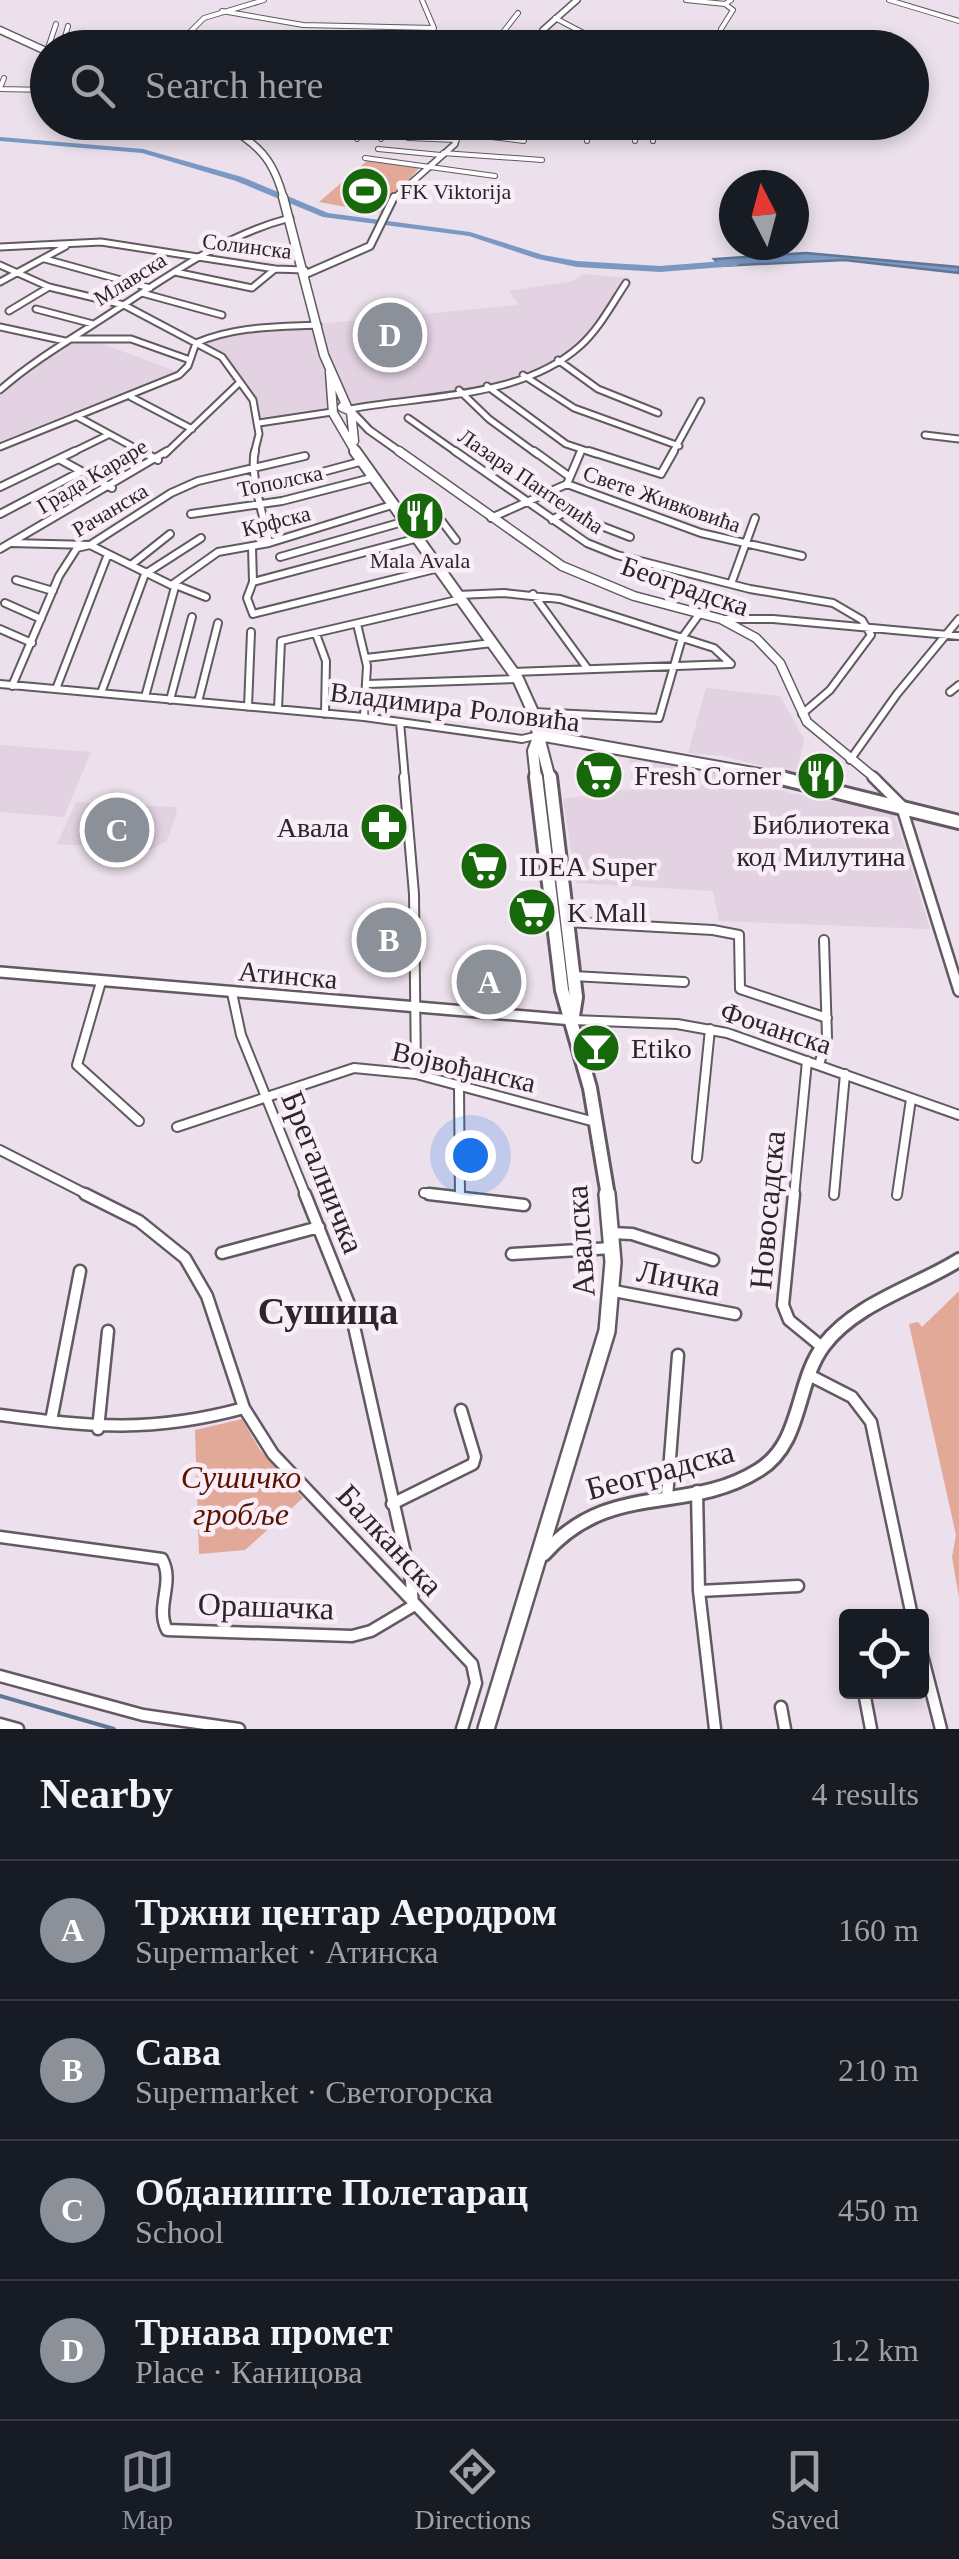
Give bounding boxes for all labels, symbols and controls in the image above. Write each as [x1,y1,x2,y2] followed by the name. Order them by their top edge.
[30,30,929,140] search box
[65,58,120,113] icon: search
[145,64,323,106] text: Search here
[339,165,391,217] sports icon: FK Viktorija
[719,170,809,260] north arrow
[400,179,512,204] place label: FK Viktorija
[201,228,293,264] street label: Солинска
[89,247,171,311] street label: Млавска
[358,298,422,372] pin: D
[454,423,609,539] street label: Лазара Пантелића
[32,433,152,519] street label: Града Караре
[235,460,325,502] street label: Тополска
[580,460,744,538] street label: Свете Живковића
[68,478,152,542] street label: Рачанска
[394,490,446,542] restaurant icon: Mala Avala
[239,500,313,542] street label: Крфска
[370,548,470,573] place label: Mala Avala
[617,550,753,622] street label: Београдска
[328,676,582,738] street label: Владимира Роловића
[573,749,625,801] supermarket icon: Fresh Corner
[795,750,847,802] restaurant icon: Библиотека код Милутина
[634,760,782,791] place label: Fresh Corner
[84,792,150,868] pin: C
[358,801,410,853] pharmacy icon: Авала
[736,809,906,872] place label: Библиотека код Милутина
[277,812,350,843] place label: Авала
[458,840,510,892] supermarket icon: IDEA Super
[519,851,657,882] place label: IDEA Super
[506,886,558,938] supermarket icon: K Mall
[567,897,647,928] place label: K Mall
[356,902,422,978] pin: B
[456,944,522,1020] pin: A
[237,955,339,995] street label: Атинска
[717,995,836,1061] street label: Фочанска
[570,1022,622,1074] bar icon: Etiko
[631,1033,692,1064] place label: Etiko
[389,1035,539,1099] street label: Војвођанска
[274,1086,372,1258] street label: Брегалничка
[742,1129,792,1291] street label: Новосадска
[445,1130,496,1181] your location
[558,1184,602,1298] street label: Авалска
[634,1252,724,1304] street label: Личка
[258,1290,398,1332] district label: Сушица
[582,1433,738,1507] street label: Београдска
[181,1459,301,1532] park label: Сушичко гробље
[330,1477,450,1603] street label: Балканска
[197,1586,335,1626] street label: Орашачка
[839,1609,929,1699] map controls
[839,1609,929,1699] button: locate
[40,1771,173,1817] text: Nearby
[811,1776,919,1812] text: 4 results
[135,1891,557,1933] text: Тржни центар Аеродром
[61,1912,84,1948] text: A
[838,1912,919,1948] text: 160 m
[135,1934,438,1970] text: Supermarket · Атинска
[135,2031,221,2073] text: Сава
[62,2052,83,2088] text: B
[838,2052,919,2088] text: 210 m
[135,2074,493,2110] text: Supermarket · Светогорска
[135,2171,528,2213] text: Обданиште Полетарац
[61,2192,84,2228] text: C
[838,2192,919,2228] text: 450 m
[135,2214,224,2250] text: School
[135,2311,393,2353] text: Трнава промет
[61,2332,84,2368] text: D
[830,2332,919,2368] text: 1.2 km
[135,2354,362,2390] text: Place · Каницова
[120,2444,175,2536] tab: Map
[414,2444,531,2536] tab: Directions
[771,2444,839,2536] tab: Saved

